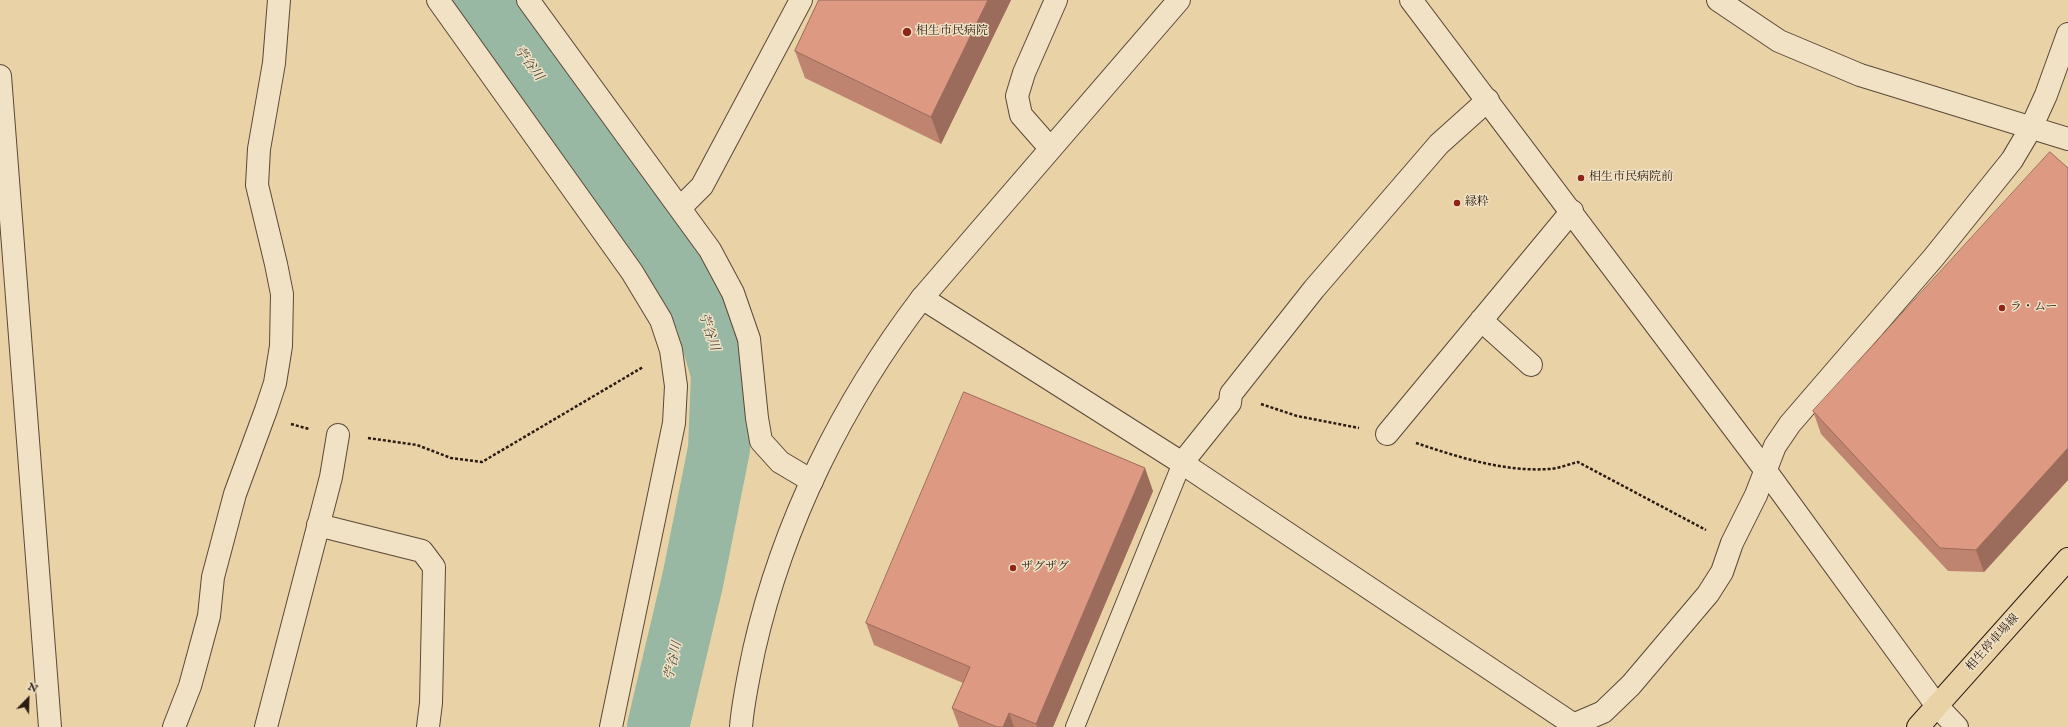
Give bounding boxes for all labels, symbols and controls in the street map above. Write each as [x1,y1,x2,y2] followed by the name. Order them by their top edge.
[916,25,988,39] place label: 相生市民病院
[901,26,913,38] marker: 相生市民病院
[510,44,546,84] water label: 苧谷川
[1589,171,1673,185] place label: 相生市民病院前
[1576,173,1586,183] marker: 相生市民病院前
[1465,196,1489,210] place label: 縁粋
[1452,198,1462,208] marker: 縁粋
[2010,301,2057,315] place label: ラ・ムー
[1997,303,2007,313] marker: ラ・ムー
[694,311,722,353] water label: 苧谷川
[1021,561,1069,575] place label: ザグザグ
[1008,563,1018,573] marker: ザグザグ
[1964,611,2022,675] street label: 相生停車場線
[662,640,686,682] water label: 苧谷川
[8,679,48,719] north arrow
[26,680,40,696] text: N

